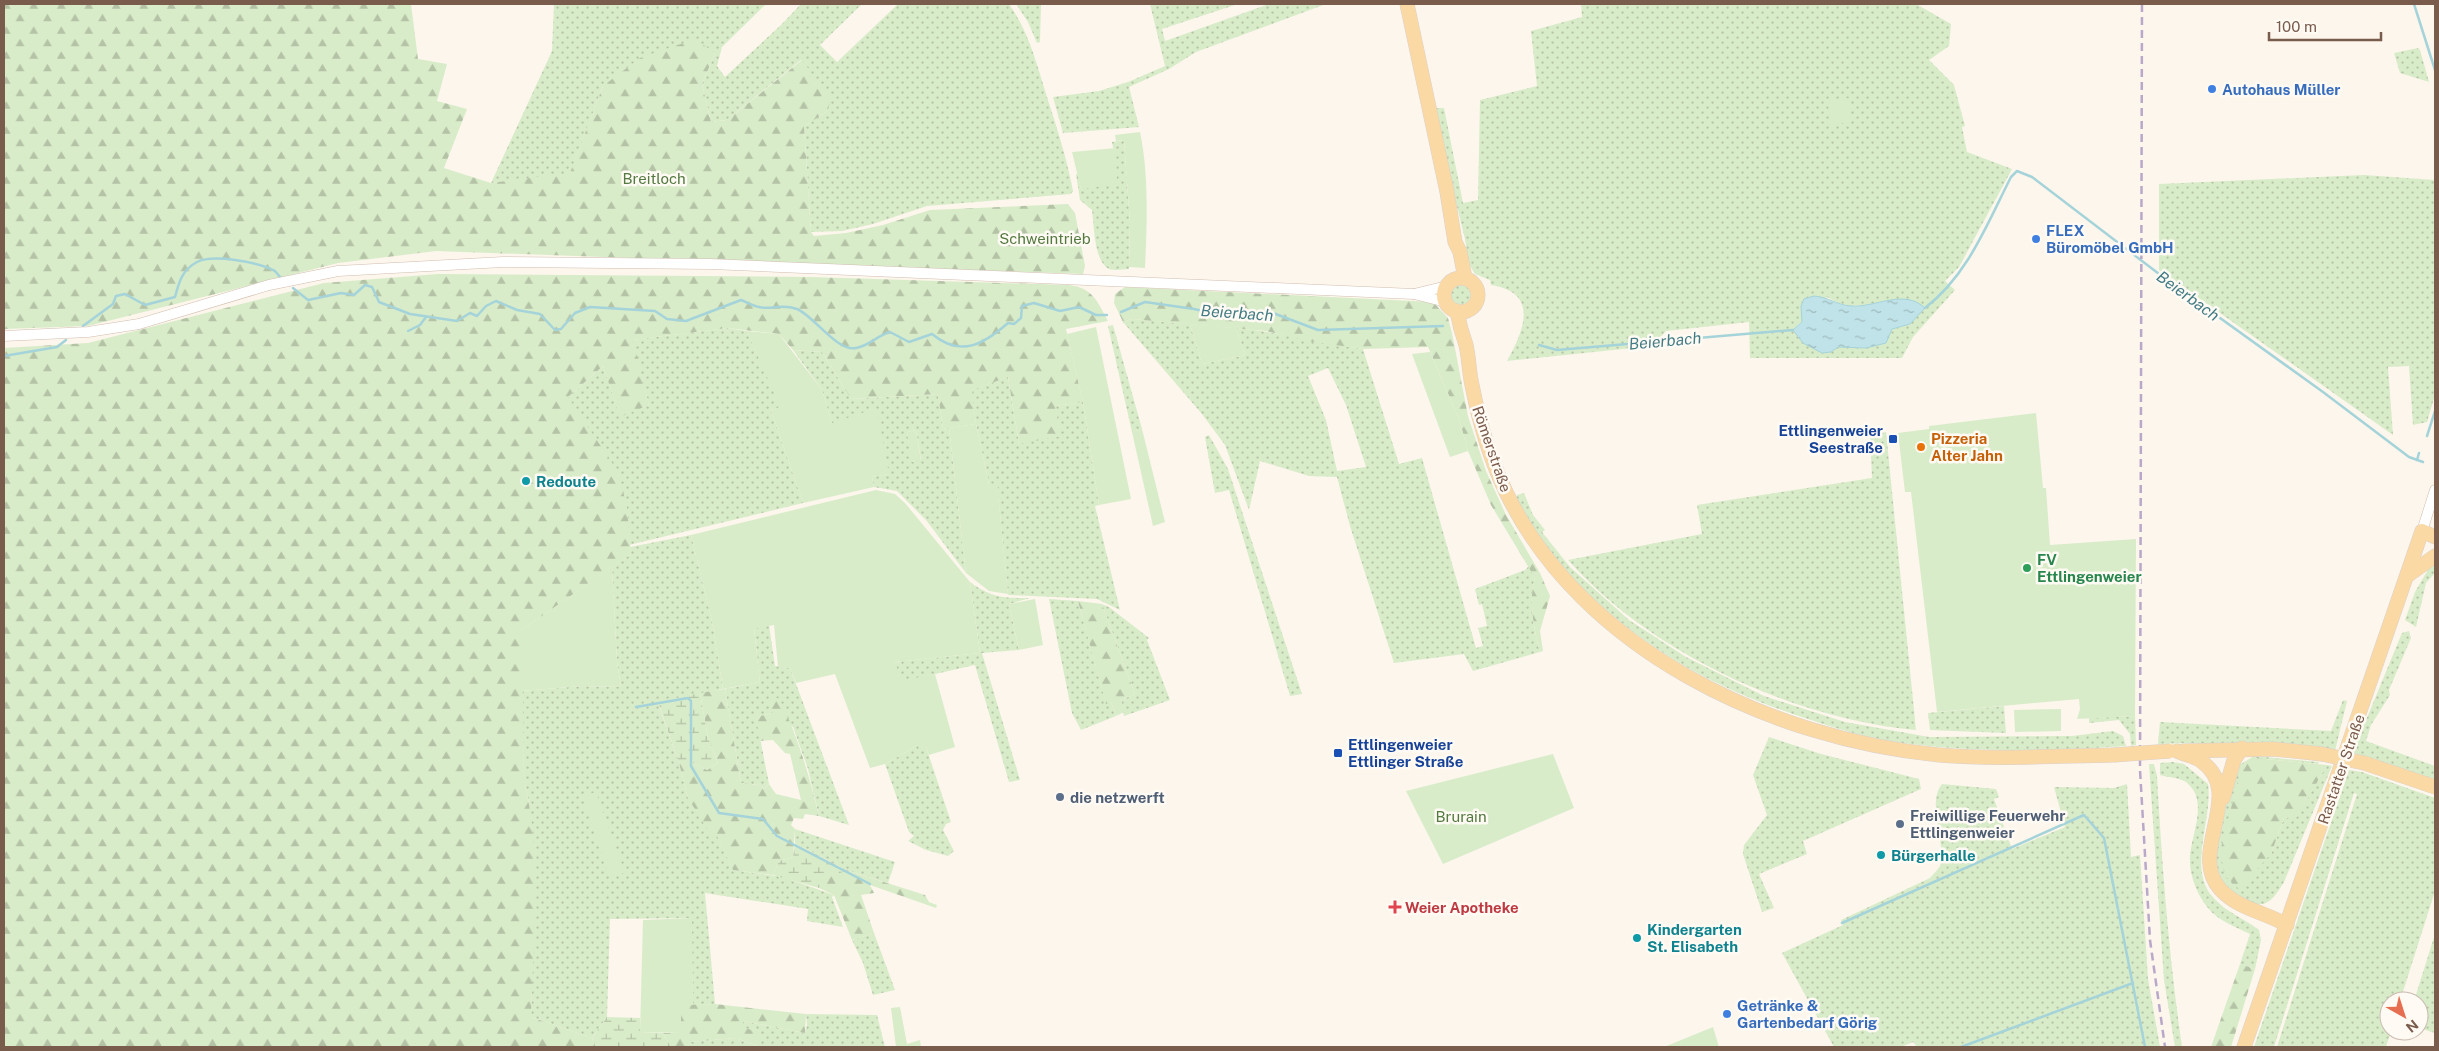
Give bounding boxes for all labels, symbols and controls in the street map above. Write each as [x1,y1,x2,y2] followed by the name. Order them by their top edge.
[2269,10,2382,42] scale bar
[2276,18,2317,35] text: 100 m
[2222,81,2340,98] place label: Autohaus Müller
[2206,83,2218,95] marker: Autohaus Müller
[622,170,686,187] park label: Breitloch
[2046,222,2173,256] place label: FLEX Büromöbel GmbH
[999,230,1091,247] park label: Schweintrieb
[2030,233,2042,245] marker: FLEX Büromöbel GmbH
[2153,267,2223,325] water label: Beierbach
[1200,301,1274,325] water label: Beierbach
[1628,328,1702,354] water label: Beierbach
[1469,404,1515,494] street label: Römerstraße
[1778,422,1883,456] place label: Ettlingenweier Seestraße
[1931,430,2003,464] place label: Pizzeria Alter Jahn
[1887,433,1899,445] marker: Ettlingenweier Seestraße
[1915,441,1927,453] marker: Pizzeria Alter Jahn
[536,473,596,490] place label: Redoute
[520,475,532,487] marker: Redoute
[2037,551,2142,585] place label: FV Ettlingenweier
[2021,562,2033,574] marker: FV Ettlingenweier
[2314,712,2368,826] street label: Rastatter Straße
[1348,736,1463,770] place label: Ettlingenweier Ettlinger Straße
[1332,747,1344,759] marker: Ettlingenweier Ettlinger Straße
[1070,789,1165,806] place label: die netzwerft
[1054,791,1066,803] marker: die netzwerft
[1910,807,2065,841] place label: Freiwillige Feuerwehr Ettlingenweier
[1435,808,1487,825] park label: Brurain
[1894,818,1906,830] marker: Freiwillige Feuerwehr Ettlingenweier
[1891,847,1976,864] place label: Bürgerhalle
[1875,849,1887,861] marker: Bürgerhalle
[1405,899,1519,916] place label: Weier Apotheke
[1389,901,1401,913] marker: Weier Apotheke
[1647,921,1742,955] place label: Kindergarten St. Elisabeth
[1631,932,1643,944] marker: Kindergarten St. Elisabeth
[2379,991,2429,1041] north arrow
[1737,997,1878,1031] place label: Getränke & Gartenbedarf Görig
[1721,1008,1733,1020] marker: Getränke & Gartenbedarf Görig
[2403,1016,2421,1036] text: N

